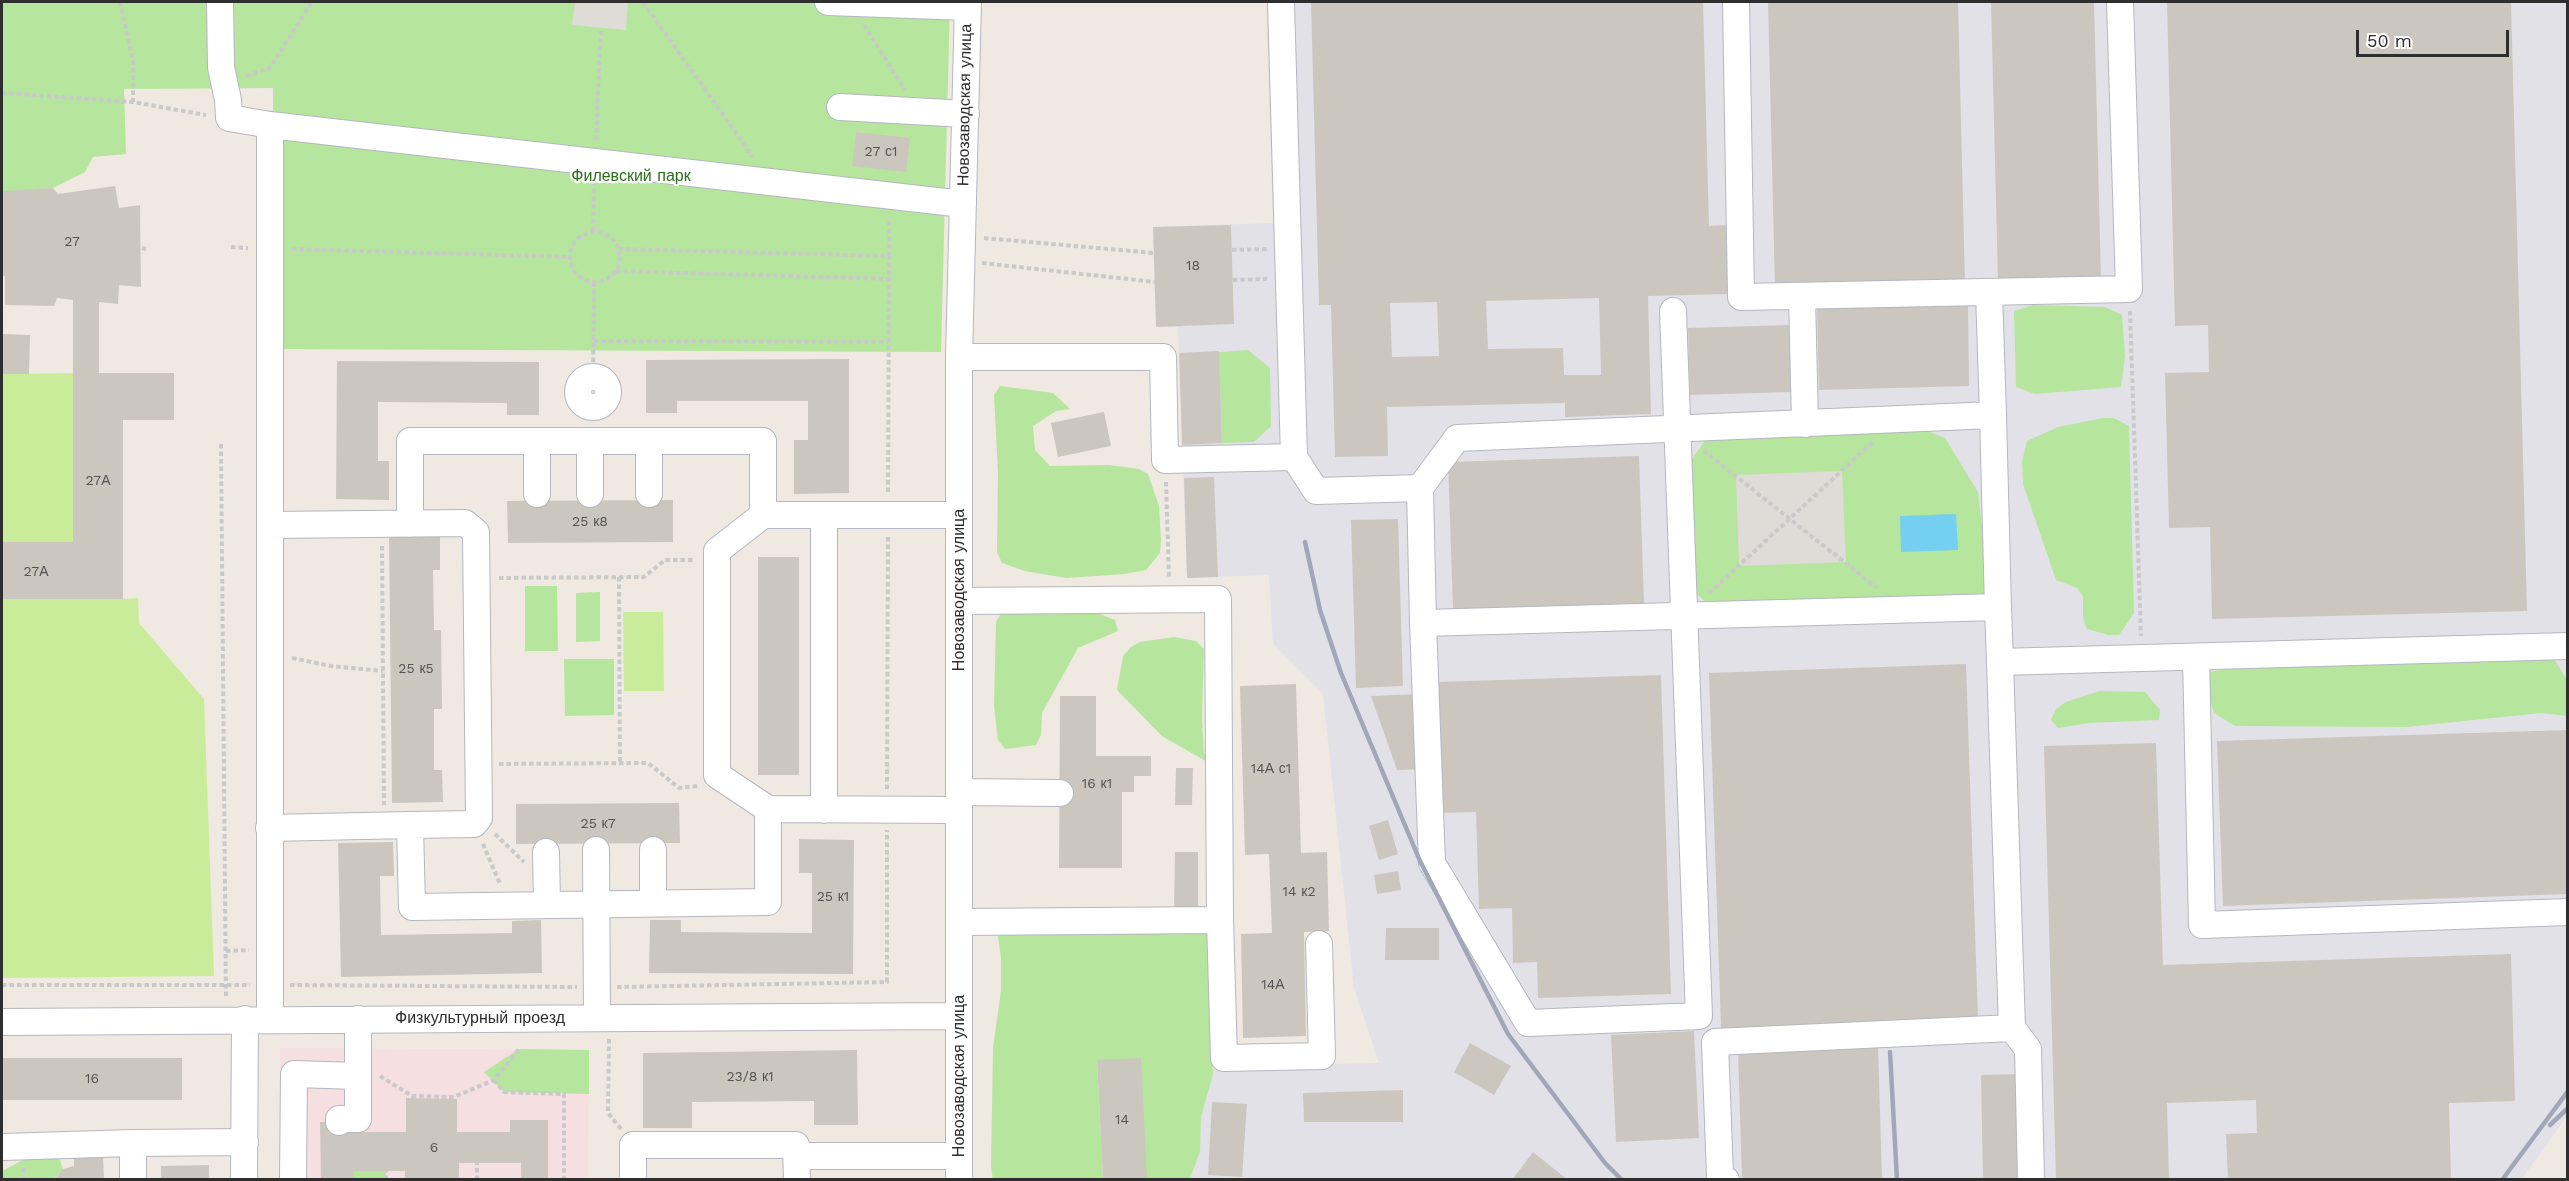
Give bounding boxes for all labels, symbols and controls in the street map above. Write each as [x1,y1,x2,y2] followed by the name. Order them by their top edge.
[2359,18,2512,56] scale bar
[954,24,976,186] street label: Новозаводская улица
[2367,30,2412,51] text: 50 m
[865,144,897,160] house number: 27 с1
[571,166,691,186] park label: Филевский парк
[64,234,80,250] house number: 27
[1186,258,1200,274] house number: 18
[85,473,111,489] house number: 27А
[949,509,969,671] street label: Новозаводская улица
[572,514,608,530] house number: 25 к8
[23,564,49,580] house number: 27А
[398,661,434,677] house number: 25 к5
[1251,761,1291,777] house number: 14А с1
[1082,776,1112,792] house number: 16 к1
[580,816,616,832] house number: 25 к7
[1282,884,1316,900] house number: 14 к2
[817,889,849,905] house number: 25 к1
[1261,977,1285,993] house number: 14А
[949,995,969,1157] street label: Новозаводская улица
[395,1008,565,1028] street label: Физкультурный проезд
[726,1069,774,1085] house number: 23/8 к1
[85,1071,99,1087] house number: 16
[1115,1112,1129,1128] house number: 14
[430,1140,438,1156] house number: 6

